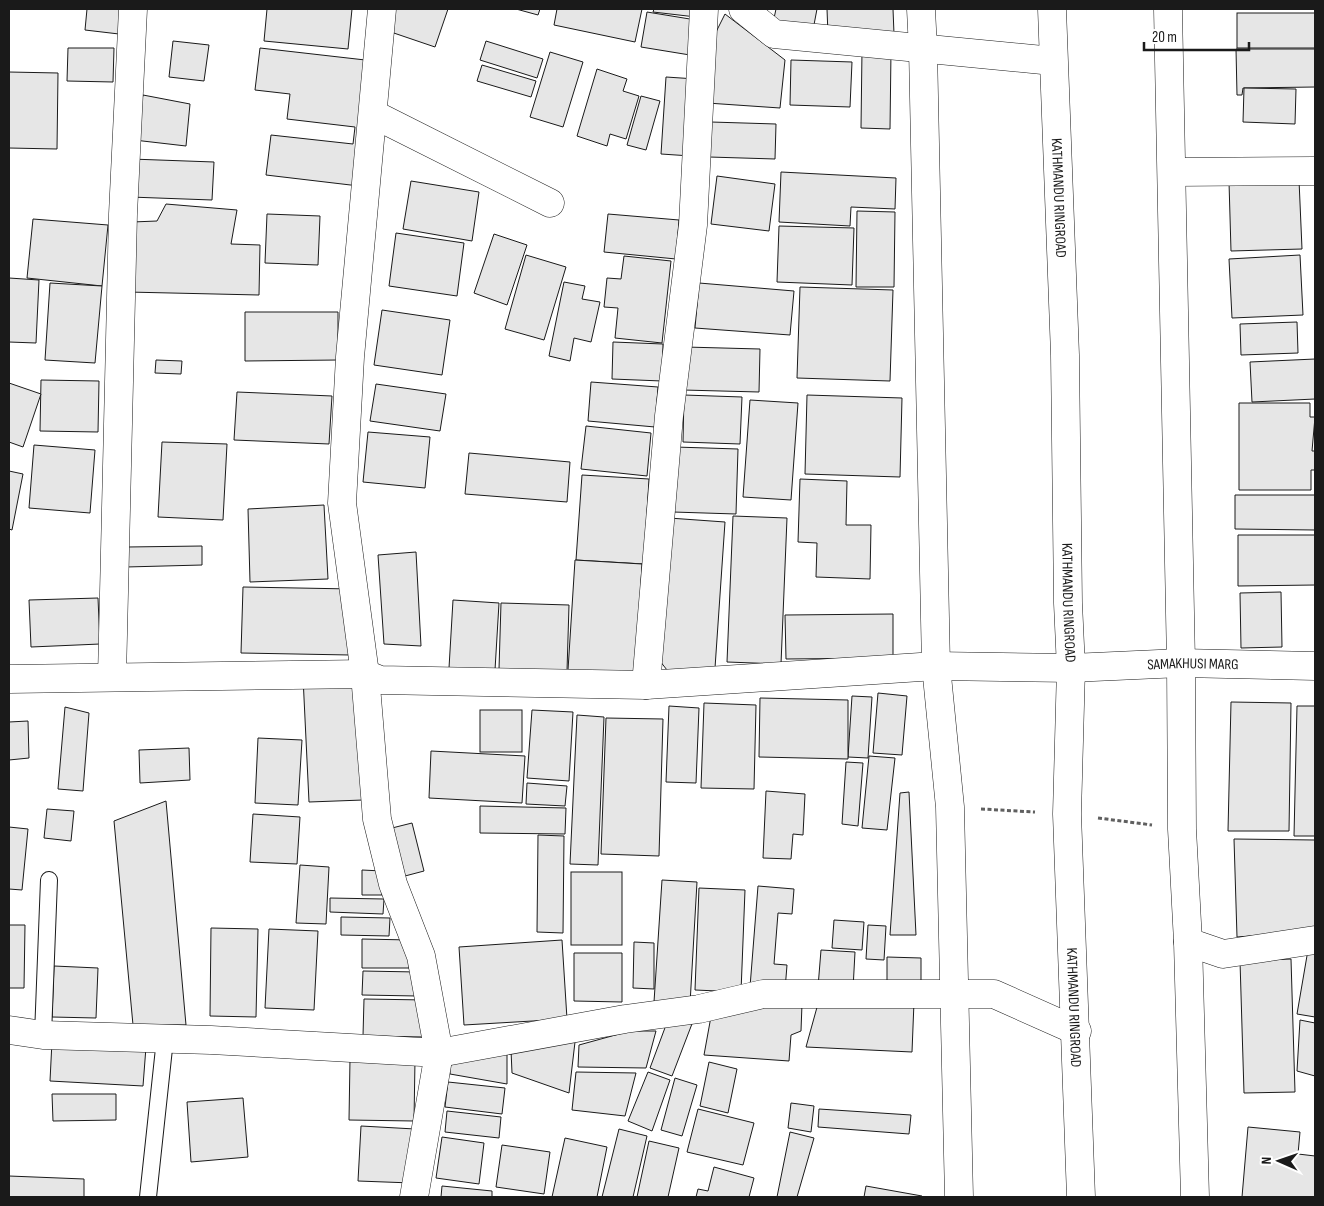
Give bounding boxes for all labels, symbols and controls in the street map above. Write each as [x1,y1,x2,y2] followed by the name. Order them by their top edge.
[1144,20,1249,52] scale bar
[1152,28,1177,47] text: 20 m
[1047,138,1071,258] street label: KATHMANDU RINGROAD
[1058,543,1080,663] street label: KATHMANDU RINGROAD
[1147,653,1239,674] street label: SAMAKHUSI MARG
[1062,947,1086,1068] street label: KATHMANDU RINGROAD
[1254,1136,1304,1186] north arrow
[1258,1157,1275,1165] text: N

